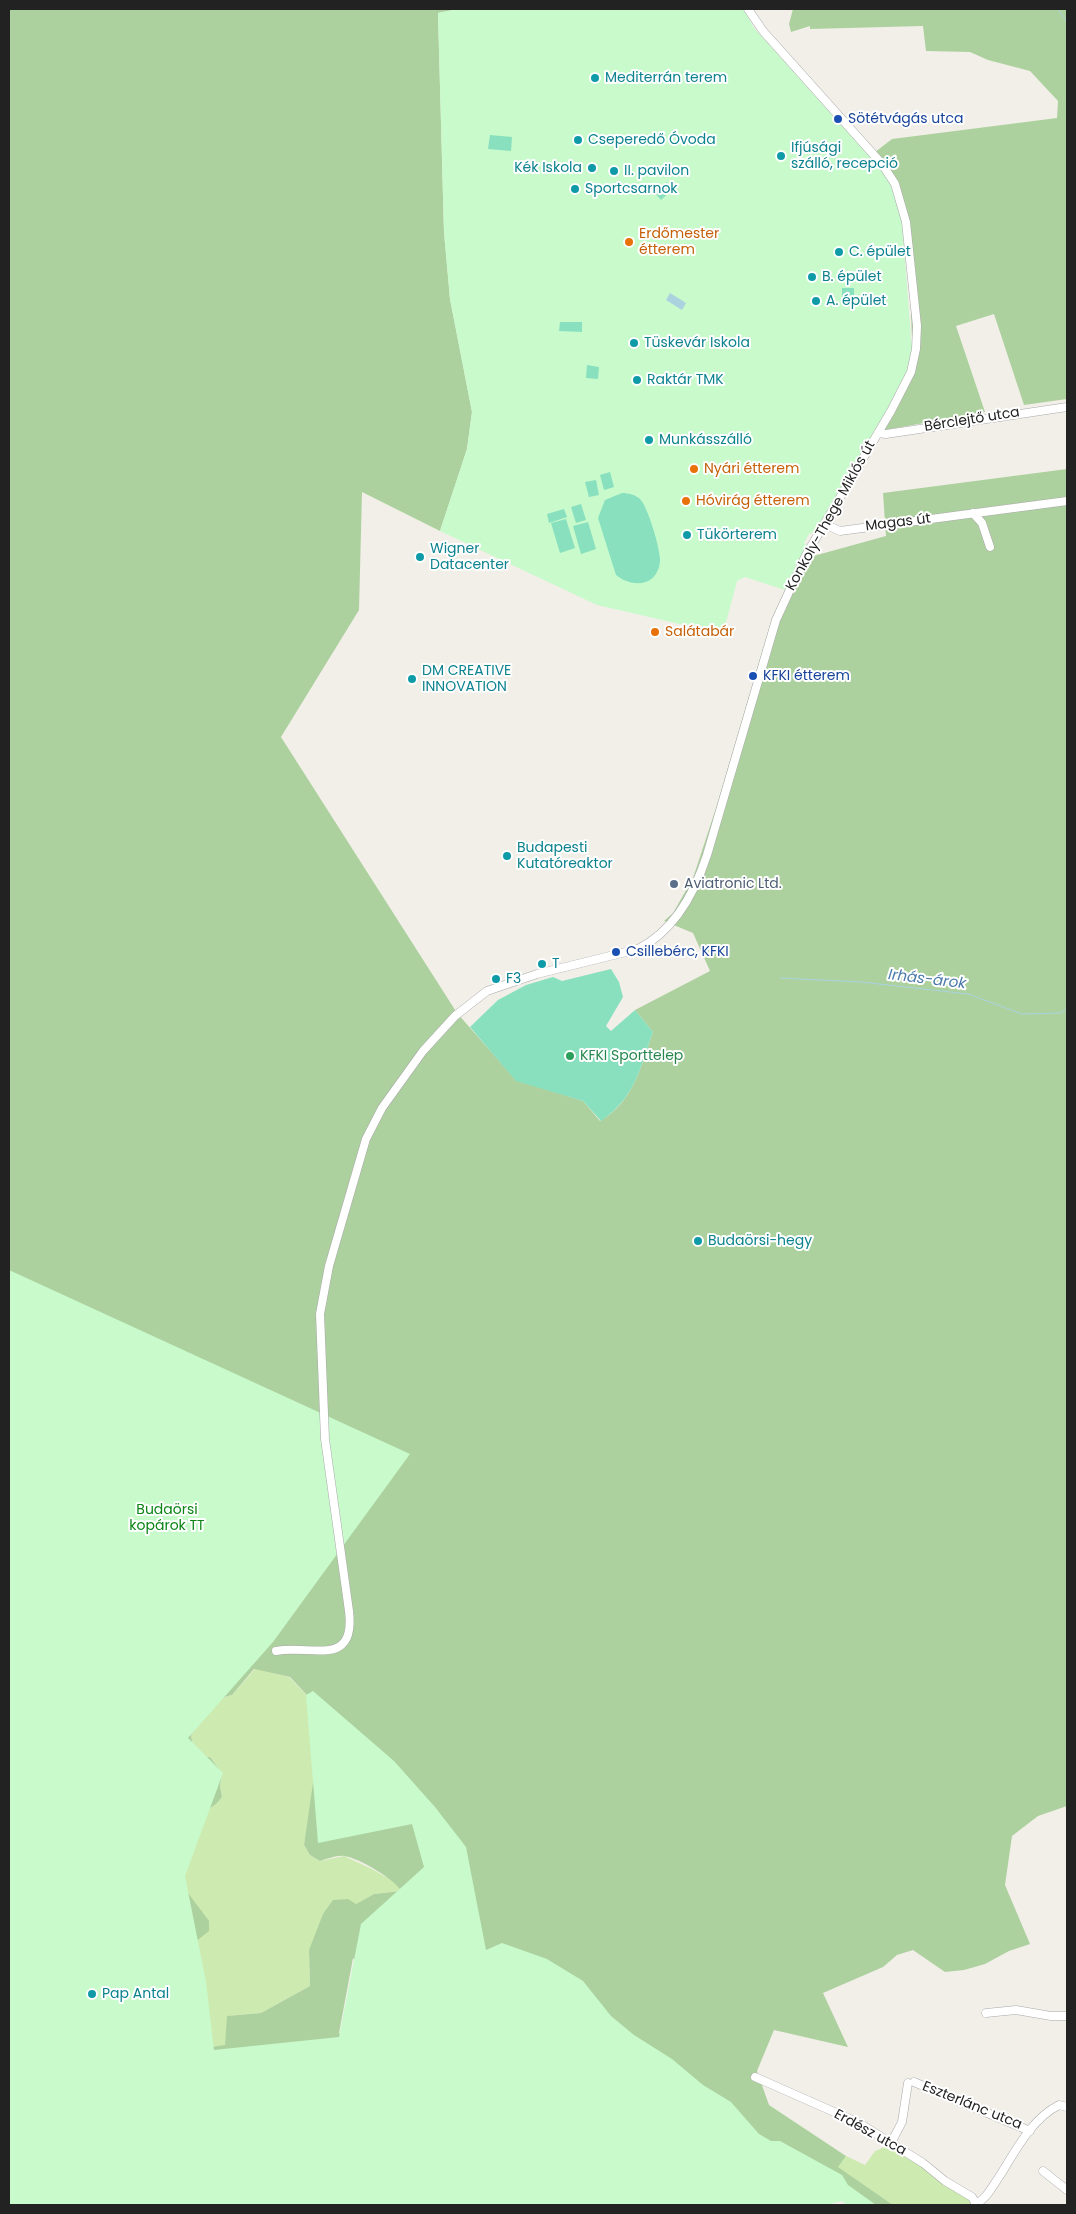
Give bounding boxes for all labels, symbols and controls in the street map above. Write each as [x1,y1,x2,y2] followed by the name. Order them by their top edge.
[605,70,727,86] place label: Mediterrán terem
[589,72,601,84] marker: Mediterrán terem
[848,111,963,127] place label: Sötétvágás utca
[832,113,844,125] marker: Sötétvágás utca
[588,132,716,148] place label: Cseperedő Óvoda
[572,134,584,146] marker: Cseperedő Óvoda
[791,140,898,172] place label: Ifjúsági szálló, recepció
[775,150,787,162] marker: Ifjúsági szálló, recepció
[514,160,582,176] place label: Kék Iskola
[586,162,598,174] marker: Kék Iskola
[624,163,689,179] place label: II. pavilon
[608,165,620,177] marker: II. pavilon
[585,181,678,197] place label: Sportcsarnok
[569,183,581,195] marker: Sportcsarnok
[639,226,719,258] place label: Erdőmester étterem
[623,236,635,248] marker: Erdőmester étterem
[849,244,911,260] place label: C. épület
[833,246,845,258] marker: C. épület
[822,269,882,285] place label: B. épület
[806,271,818,283] marker: B. épület
[826,293,886,309] place label: A. épület
[810,295,822,307] marker: A. épület
[644,335,750,351] place label: Tüskevár Iskola
[628,337,640,349] marker: Tüskevár Iskola
[647,372,724,388] place label: Raktár TMK
[631,374,643,386] marker: Raktár TMK
[923,404,1021,436] street label: Bérclejtő utca
[659,432,752,448] place label: Munkásszálló
[643,434,655,446] marker: Munkásszálló
[783,438,879,594] street label: Konkoly-Thege Miklós út
[704,461,799,477] place label: Nyári étterem
[688,463,700,475] marker: Nyári étterem
[696,493,810,509] place label: Hóvirág étterem
[680,495,692,507] marker: Hóvirág étterem
[864,511,932,535] street label: Magas út
[697,527,777,543] place label: Tükörterem
[681,529,693,541] marker: Tükörterem
[430,541,509,574] place label: Wigner Datacenter
[414,551,426,563] marker: Wigner Datacenter
[665,624,734,640] place label: Salátabár
[649,626,661,638] marker: Salátabár
[422,663,511,696] place label: DM CREATIVE INNOVATION
[763,668,850,684] place label: KFKI étterem
[747,670,759,682] marker: KFKI étterem
[406,673,418,685] marker: DM CREATIVE INNOVATION
[517,840,613,872] place label: Budapesti Kutatóreaktor
[501,850,513,862] marker: Budapesti Kutatóreaktor
[684,876,782,892] place label: Aviatronic Ltd.
[668,878,680,890] marker: Aviatronic Ltd.
[626,944,729,960] place label: Csillebérc, KFKI
[610,946,622,958] marker: Csillebérc, KFKI
[552,956,560,972] place label: T
[536,958,548,970] marker: T
[887,966,967,994] water label: Irhás-árok
[506,971,521,987] place label: F3
[490,973,502,985] marker: F3
[580,1048,683,1064] place label: KFKI Sporttelep
[564,1050,576,1062] marker: KFKI Sporttelep
[708,1233,812,1249] place label: Budaörsi-hegy
[692,1235,704,1247] marker: Budaörsi-hegy
[129,1502,205,1534] park label: Budaörsi kopárok TT
[102,1986,169,2002] place label: Pap Antal
[86,1988,98,2000] marker: Pap Antal
[920,2078,1024,2134] street label: Eszterlánc utca
[831,2106,909,2160] street label: Erdész utca

